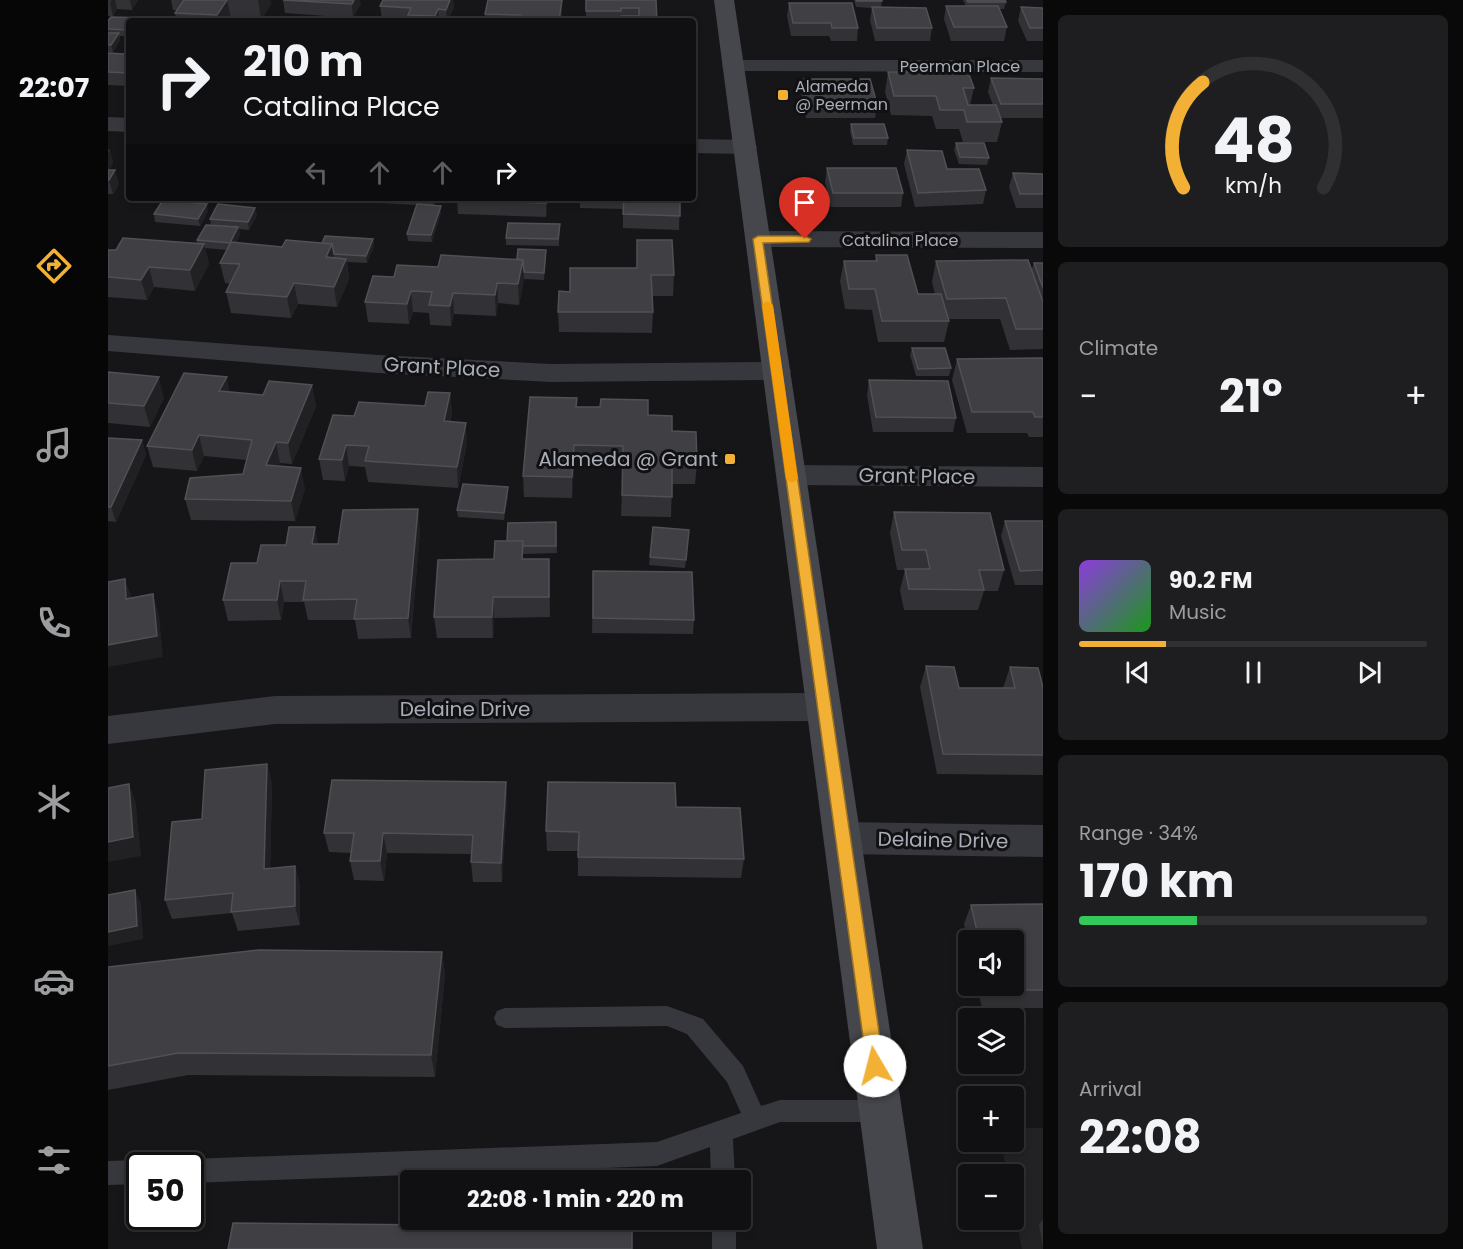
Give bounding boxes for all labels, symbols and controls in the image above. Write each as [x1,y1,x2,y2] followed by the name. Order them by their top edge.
[243,32,364,91] text: 210 m
[144,42,222,120] icon: right
[900,55,1020,78] street label: Peerman Place
[19,69,89,106] text: 22:07
[795,75,888,116] place label: Alameda @ Peerman
[243,88,440,125] text: Catalina Place
[776,88,790,102] marker: Alameda @ Peerman
[1212,96,1294,184] text: 48
[300,156,333,189] icon: left
[363,156,396,189] icon: ahead
[426,156,459,189] icon: ahead
[489,156,522,189] icon: right
[1224,170,1282,201] text: km/h
[779,177,830,239] pin
[788,186,821,219] icon: arrive
[842,229,958,252] street label: Catalina Place
[33,245,75,287] icon: directions
[1079,334,1158,362] text: Climate
[383,350,501,384] street label: Grant Place
[1219,365,1283,428] text: 21°
[1079,373,1097,420] text: −
[1404,373,1427,420] text: +
[33,424,75,466] icon: music
[538,445,718,473] place label: Alameda @ Grant
[723,452,737,466] marker: Alameda @ Grant
[858,461,976,491] street label: Grant Place
[1169,565,1253,596] text: 90.2 FM
[1169,598,1227,626] text: Music
[33,602,75,644] icon: phone
[1121,656,1154,689] icon: previous
[1237,656,1270,689] icon: pause
[1353,656,1386,689] icon: next
[400,695,530,723] street label: Delaine Drive
[33,781,75,823] icon: climate
[1079,819,1198,847] text: Range · 34%
[877,825,1009,855] street label: Delaine Drive
[1079,850,1234,913] text: 170 km
[958,930,1024,1230] map controls
[958,930,1024,996] button: sound
[33,960,75,1002] icon: car
[958,1008,1024,1074] button: layers
[843,1034,907,1098] position arrow
[1079,1075,1142,1103] text: Arrival
[958,1086,1024,1152] button: +
[1079,1106,1202,1169] text: 22:08
[33,1139,75,1181] icon: filters
[126,1152,204,1230] speed limit sign: 50
[958,1164,1024,1230] button: −
[467,1184,684,1215] text: 22:08 · 1 min · 220 m

